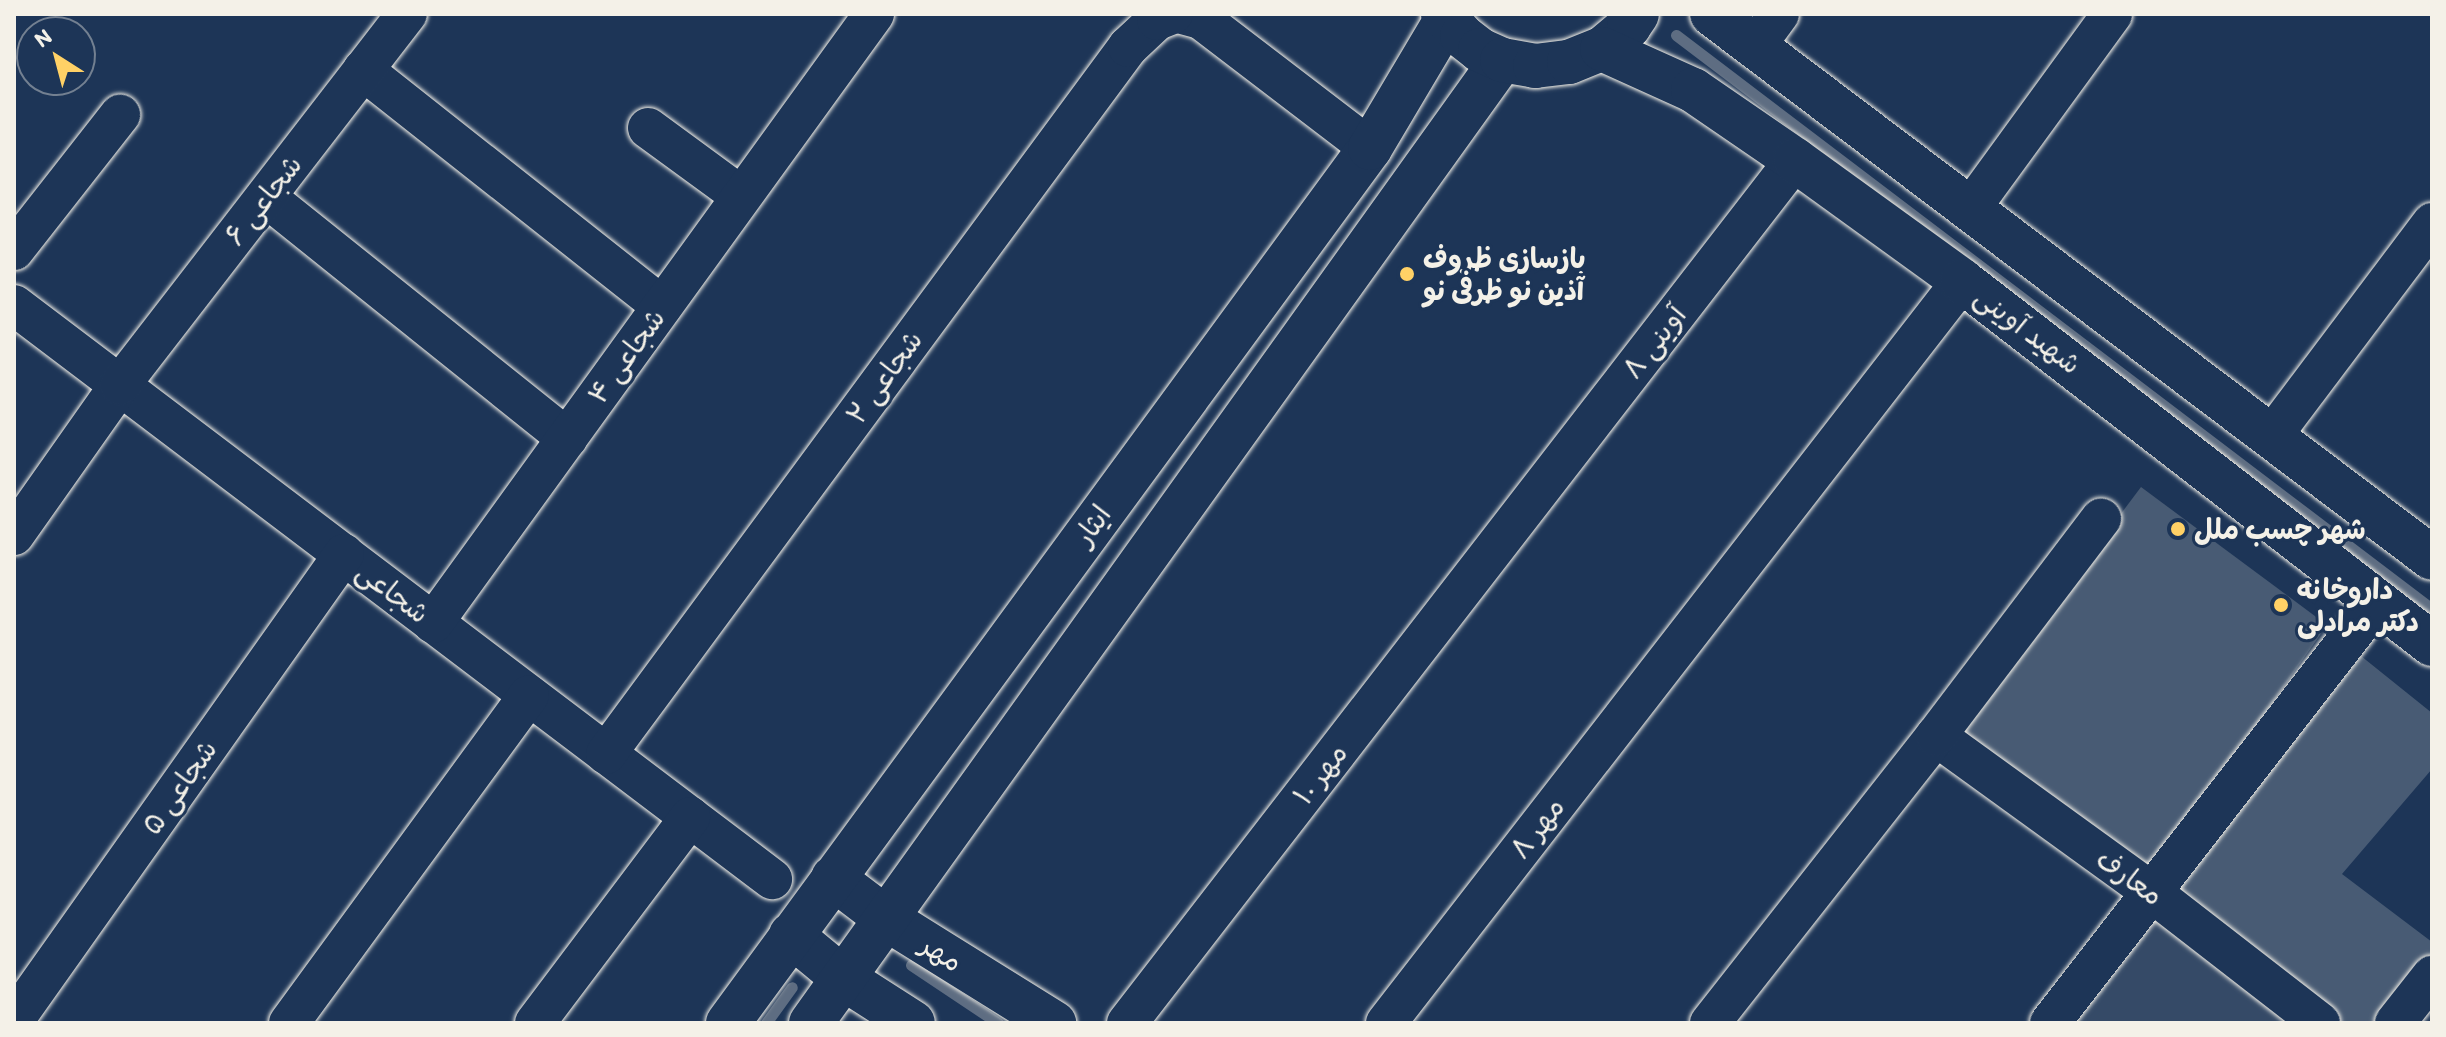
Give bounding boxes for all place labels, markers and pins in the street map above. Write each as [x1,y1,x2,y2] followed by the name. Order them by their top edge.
[1423,241,1586,307] place label: بازسازی ظروف آذین نو ظرفی نو
[1398,265,1416,283] marker: بازسازی ظروف آذین نو ظرفی نو
[2194,512,2366,546] place label: شهر چسب ملل
[2169,520,2187,538] marker: شهر چسب ملل
[2297,572,2419,638] place label: داروخانه دکتر مرادلی
[2272,596,2290,614] marker: داروخانه دکتر مرادلی

